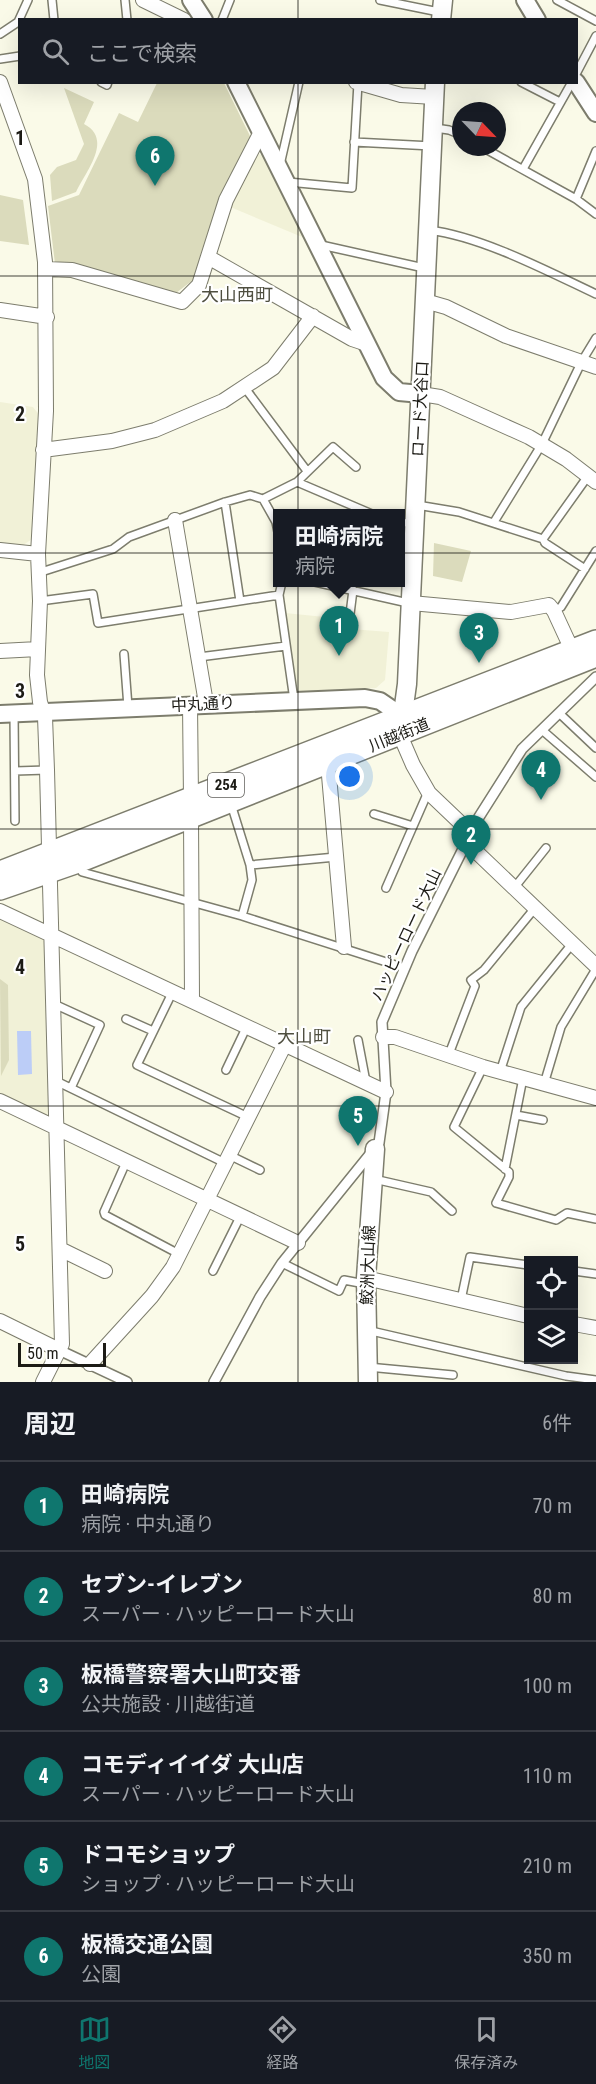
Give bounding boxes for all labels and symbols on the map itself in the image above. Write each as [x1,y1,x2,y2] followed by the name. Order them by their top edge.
[452,102,506,156] north arrow
[15,126,25,150] text: 1
[136,136,174,186] pin: 6
[201,284,273,305] district label: 大山西町
[408,361,432,457] street label: ロード大谷口
[15,402,25,426] text: 2
[320,606,358,656] pin: 1
[460,614,498,663] pin: 3
[15,679,25,703] text: 3
[171,693,235,715] street label: 中丸通り
[366,714,432,756] street label: 川越街道
[522,750,560,800] pin: 4
[335,762,364,791] your location
[208,773,244,797] road number: 254
[452,816,490,865] pin: 2
[367,866,445,1004] street label: ハッピーロード大山
[15,955,25,979] text: 4
[277,1026,331,1047] district label: 大山町
[338,1096,378,1146] pin: 5
[357,1225,379,1305] street label: 鮫洲大山線
[15,1232,25,1256] text: 5
[18,1340,106,1368] scale bar

